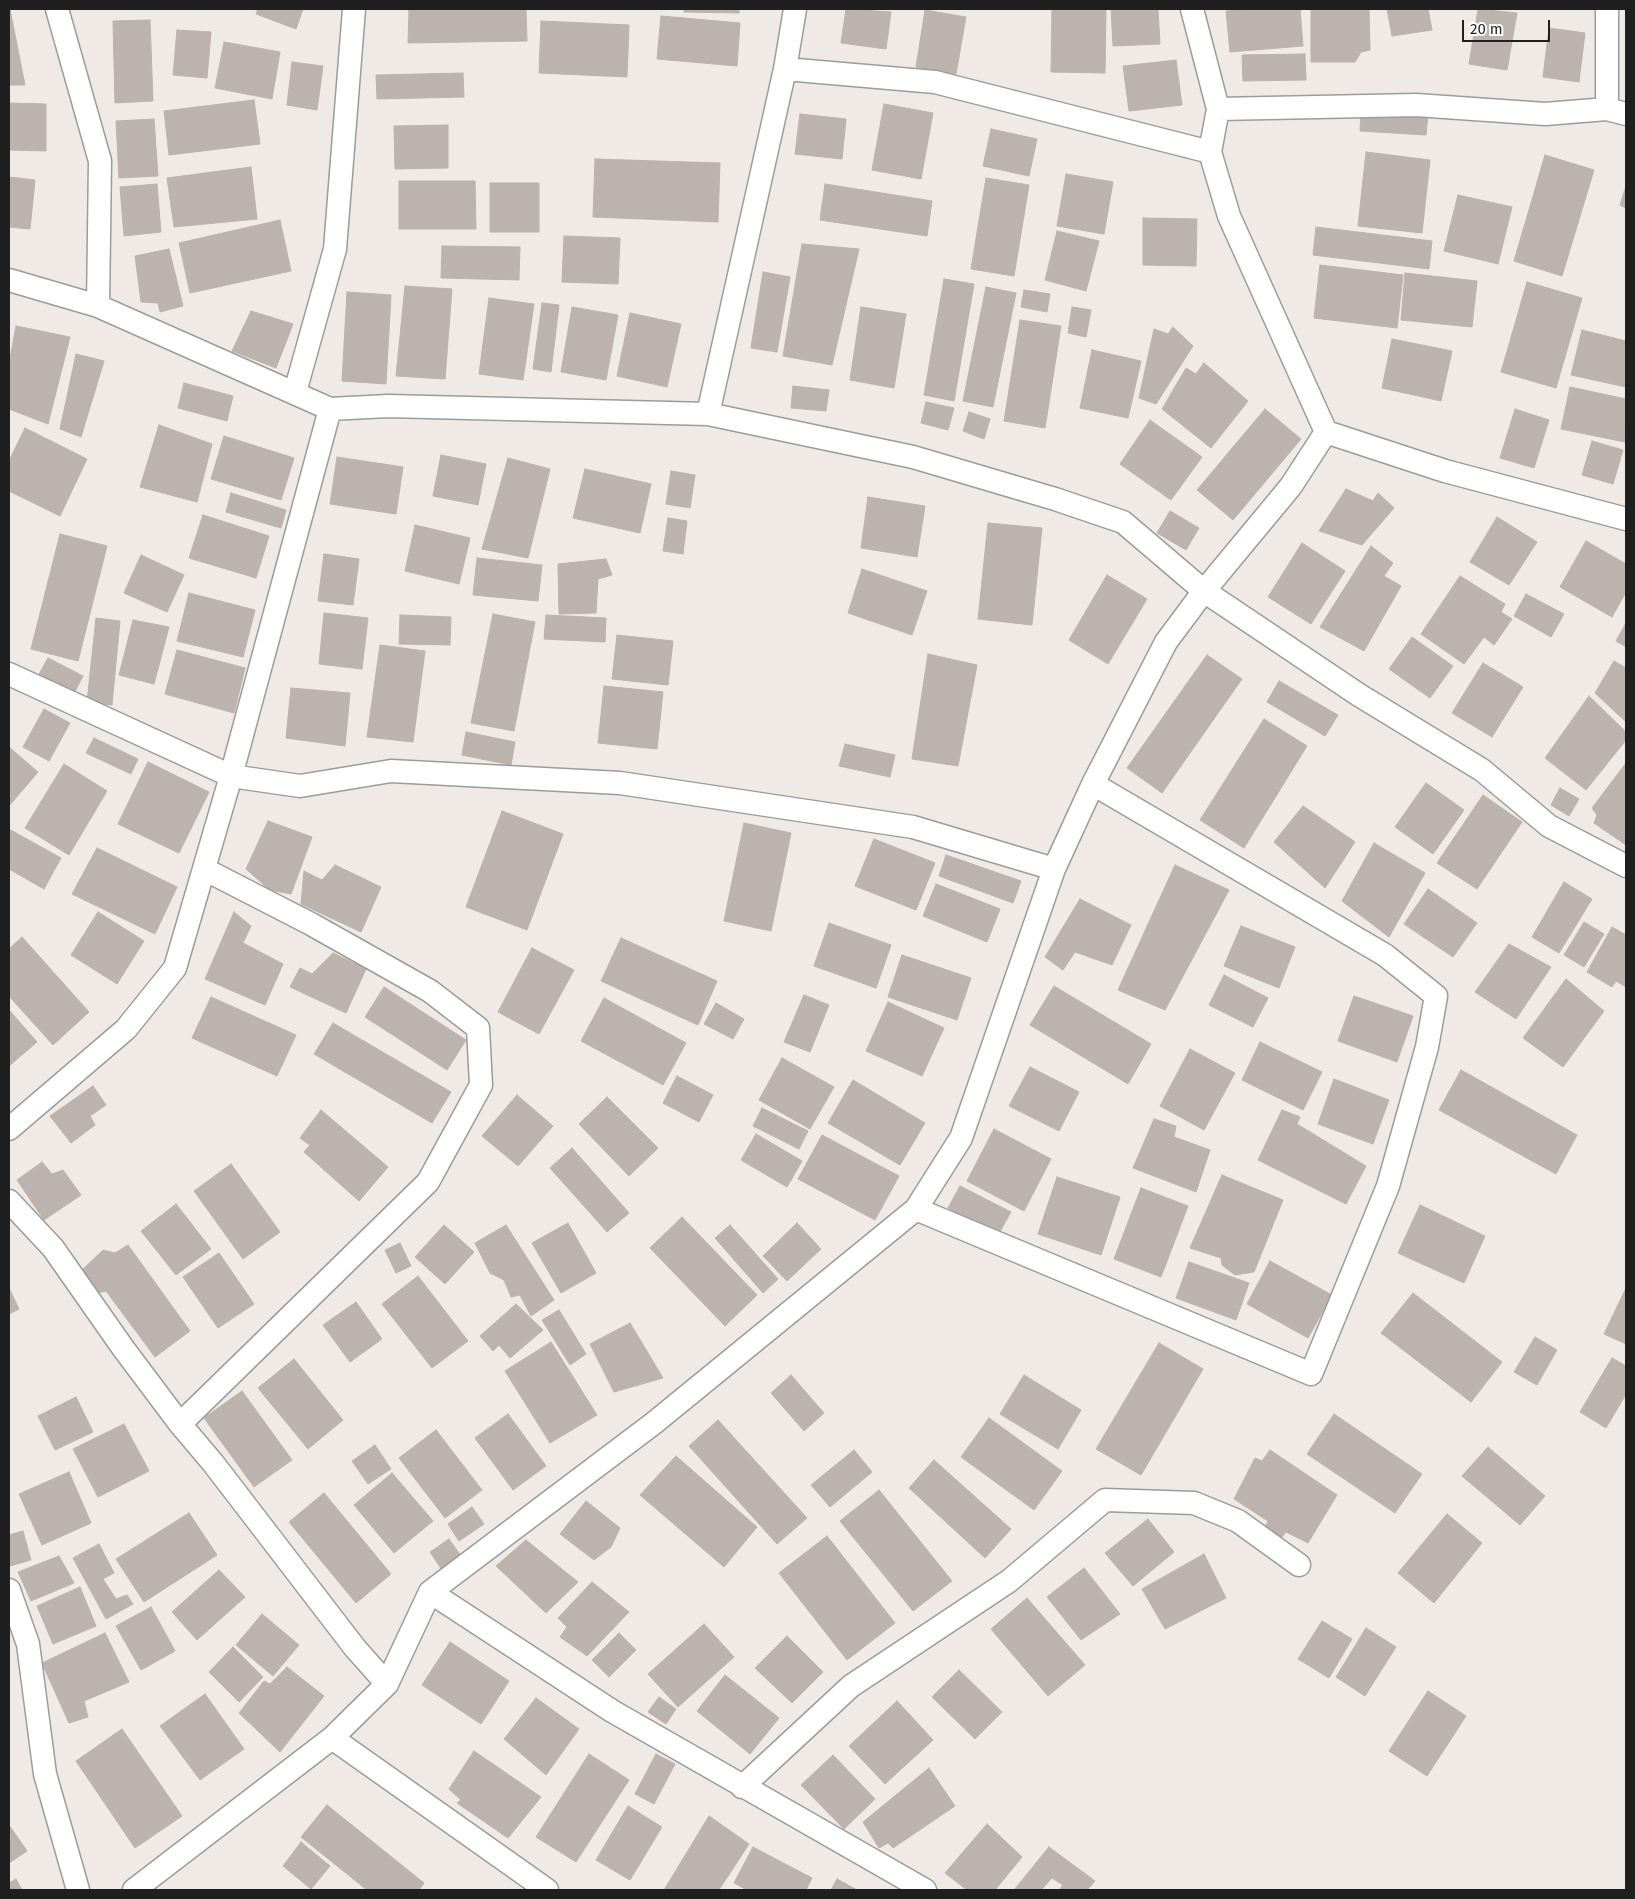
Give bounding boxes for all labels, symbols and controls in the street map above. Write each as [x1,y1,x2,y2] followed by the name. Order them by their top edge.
[1465,10,1552,42] scale bar
[1470,20,1503,38] text: 20 m

